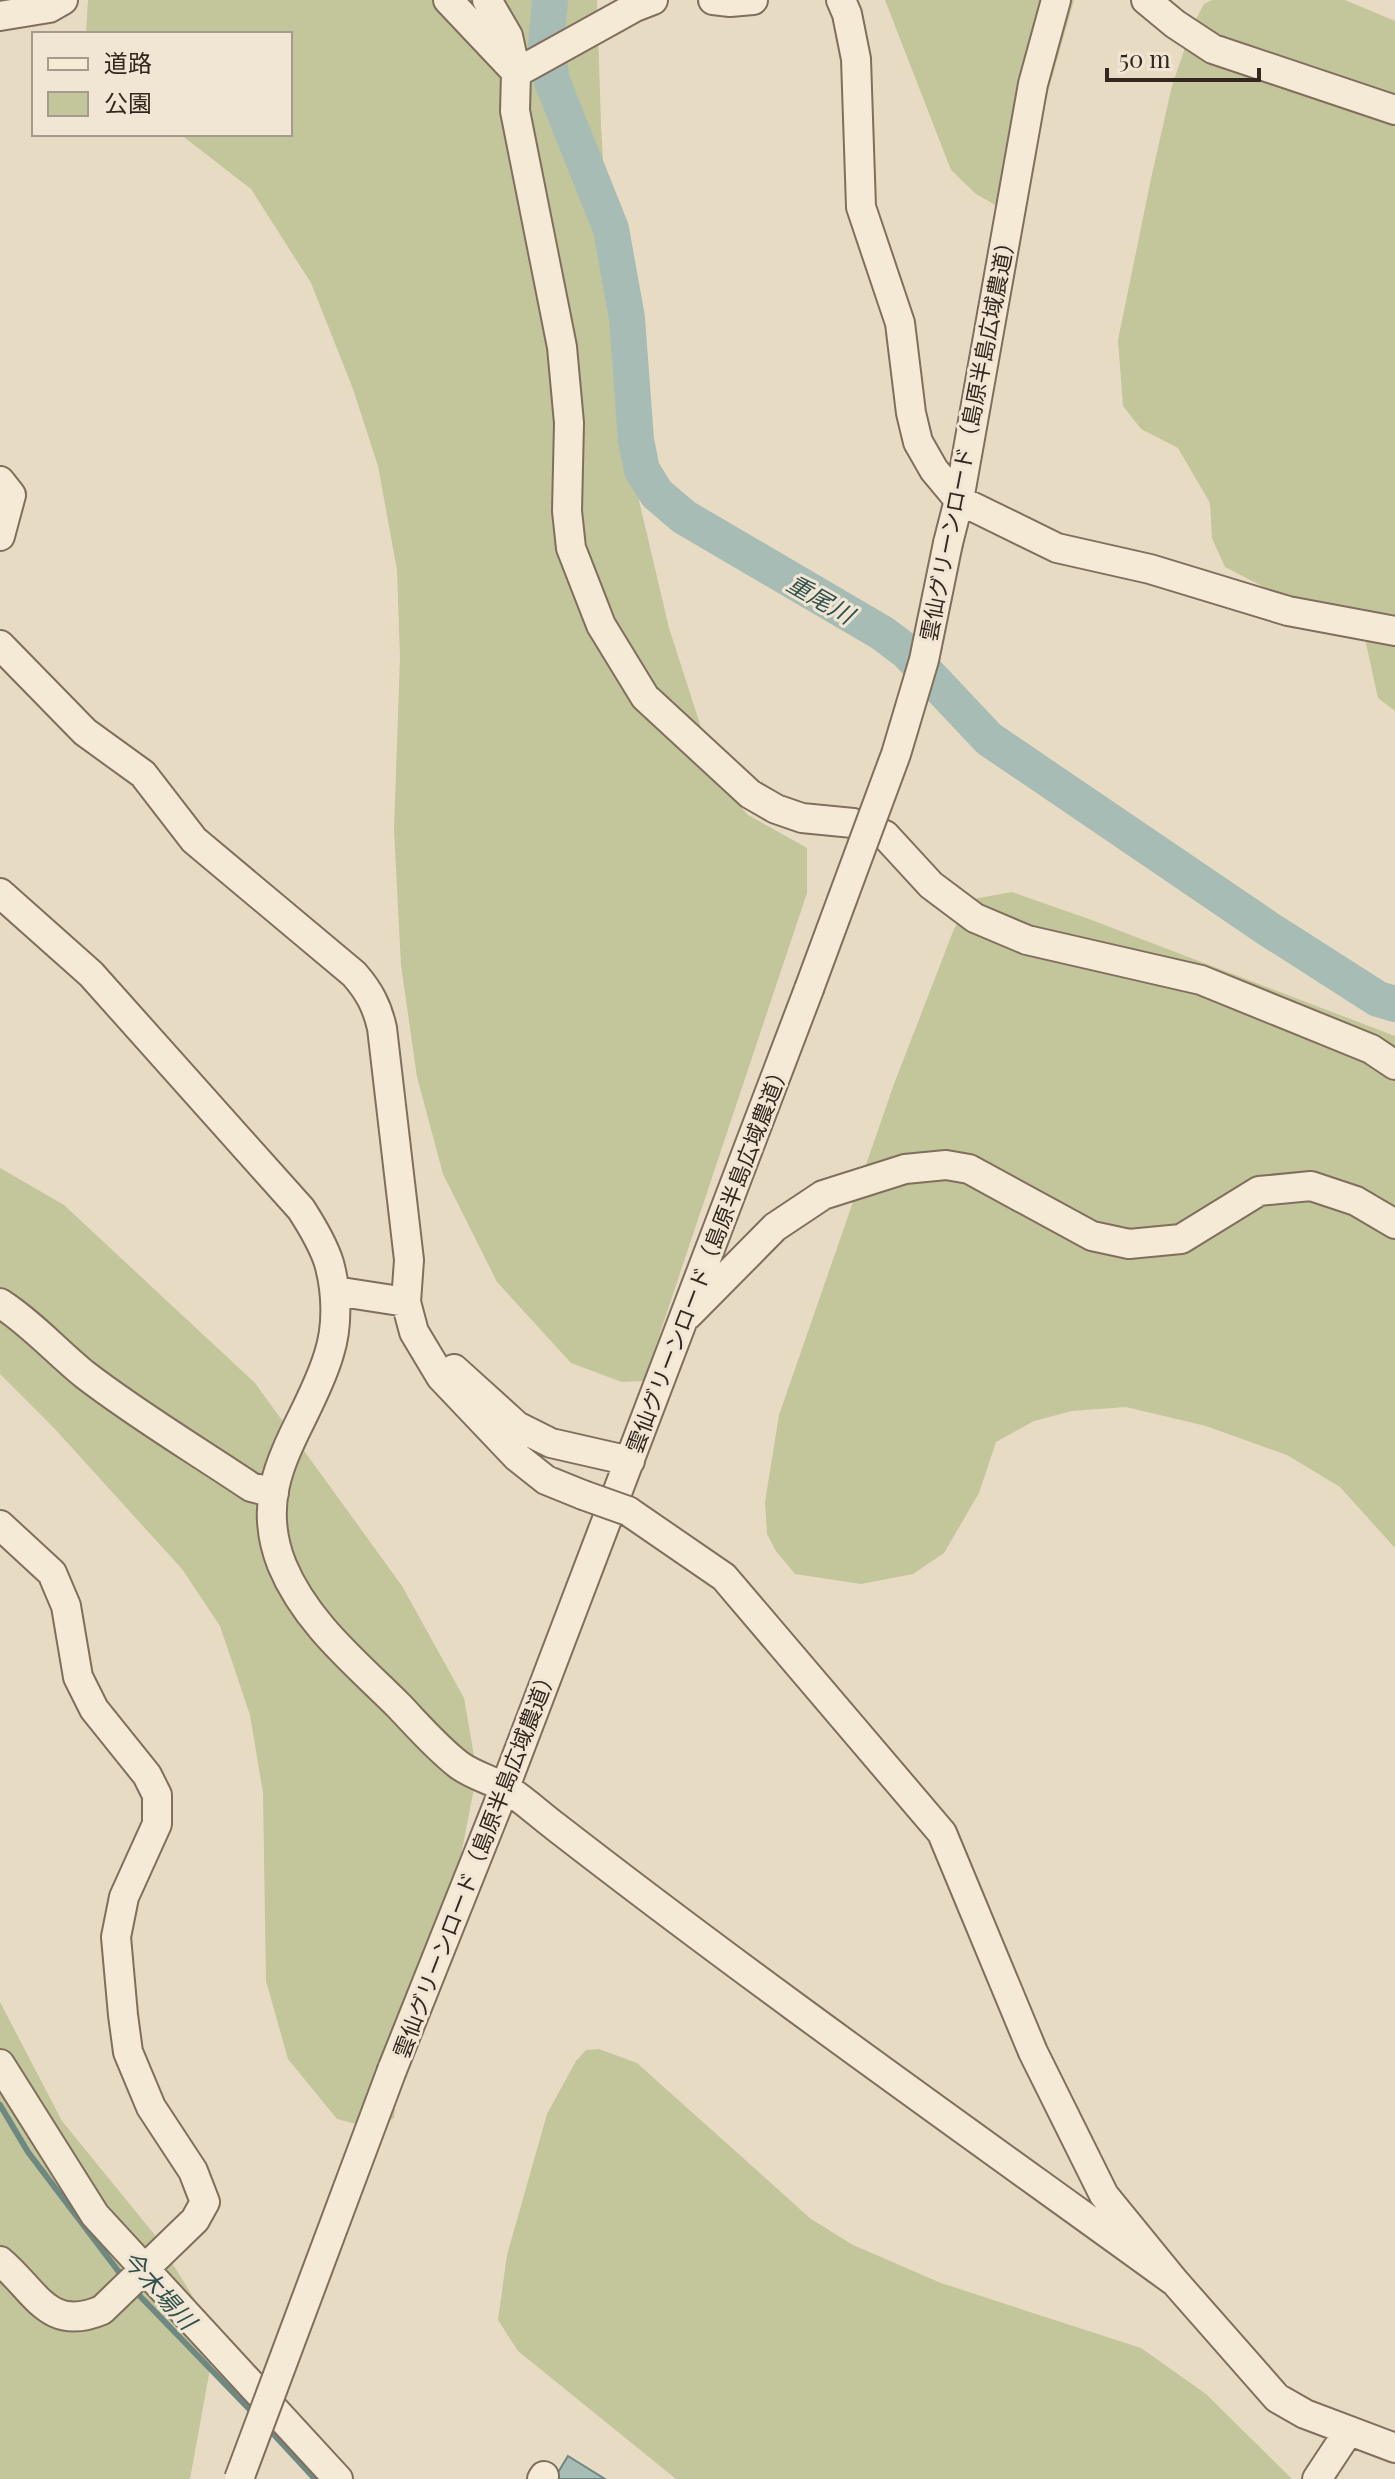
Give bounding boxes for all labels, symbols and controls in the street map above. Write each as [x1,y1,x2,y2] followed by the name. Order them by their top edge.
[32,32,292,136] legend
[1107,32,1259,82] scale bar
[1119,42,1171,74] text: 50 m
[104,46,152,78] text: 道路
[104,86,152,118] text: 公園
[913,229,1021,643] street label: 雲仙グリーンロード（島原半島広域農道）
[782,566,863,631] water label: 重尾川
[618,1057,796,1457] street label: 雲仙グリーンロード（島原半島広域農道）
[385,1662,563,2062] street label: 雲仙グリーンロード（島原半島広域農道）
[116,2243,206,2338] water label: 今木場川

